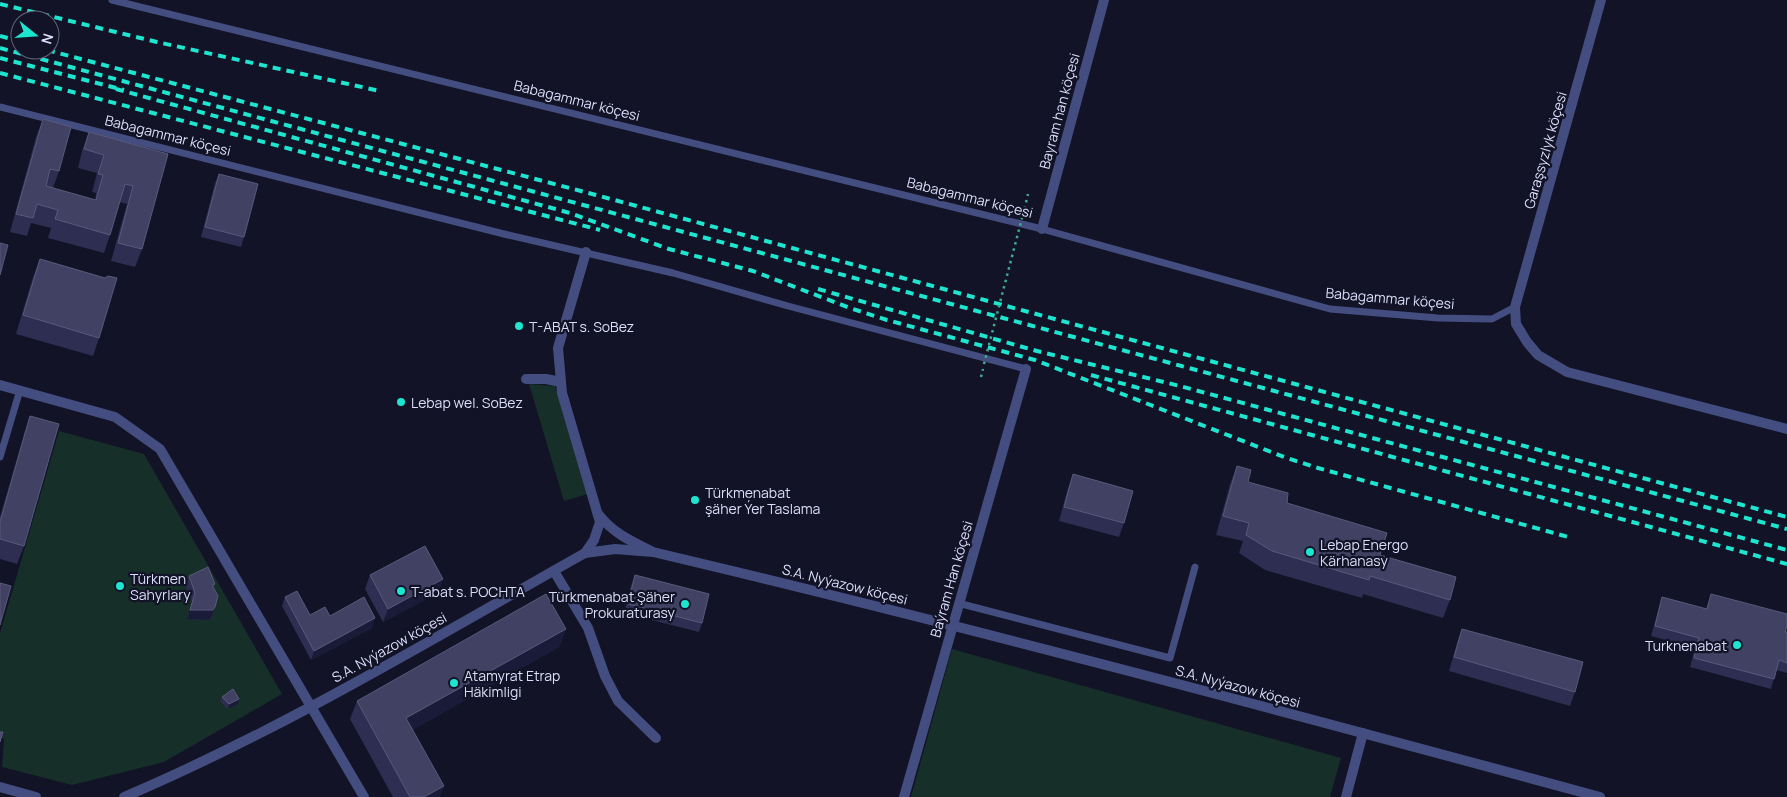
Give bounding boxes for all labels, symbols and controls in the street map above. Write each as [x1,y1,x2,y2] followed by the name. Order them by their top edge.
[10,10,60,60] north arrow
[37,31,58,47] text: N
[1034,51,1084,171] street label: Bayram han köçesi
[512,75,642,125] street label: Babagammar köçesi
[1519,89,1571,211] street label: Garaşsyzlyk köçesi
[103,110,233,160] street label: Babagammar köçesi
[905,172,1035,222] street label: Babagammar köçesi
[1325,283,1455,313] street label: Babagammar köçesi
[529,317,634,336] place label: T-ABAT s. SoBez
[513,320,525,332] marker: T-ABAT s. SoBez
[411,393,523,412] place label: Lebap wel. SoBez
[395,396,407,408] marker: Lebap wel. SoBez
[705,483,820,518] place label: Türkmenabat şäher Ýer Taslama
[689,494,701,506] marker: Türkmenabat şäher Ýer Taslama
[925,518,977,640] street label: Baýram Han köçesi
[1320,535,1408,570] place label: Lebap Energo Kärhanasy
[1304,546,1316,558] marker: Lebap Energo Kärhanasy
[780,559,910,609] street label: S.A. Nyýazow köçesi
[130,569,191,604] place label: Türkmen Sahyrlary
[114,580,126,592] marker: Türkmen Sahyrlary
[411,582,525,601] place label: T-abat s. POCHTA
[395,585,407,597] marker: T-abat s. POCHTA
[549,587,676,622] place label: Türkmenabat Şäher Prokuraturasy
[679,598,691,610] marker: Türkmenabat Şäher Prokuraturasy
[328,607,450,687] street label: S.A. Nyýazow köçesi
[1645,636,1727,655] place label: Turknenabat
[1731,639,1743,651] marker: Turknenabat
[1173,660,1303,712] street label: S.A. Nyýazow köçesi
[464,666,560,701] place label: Atamyrat Etrap Häkimligi
[448,677,460,689] marker: Atamyrat Etrap Häkimligi

